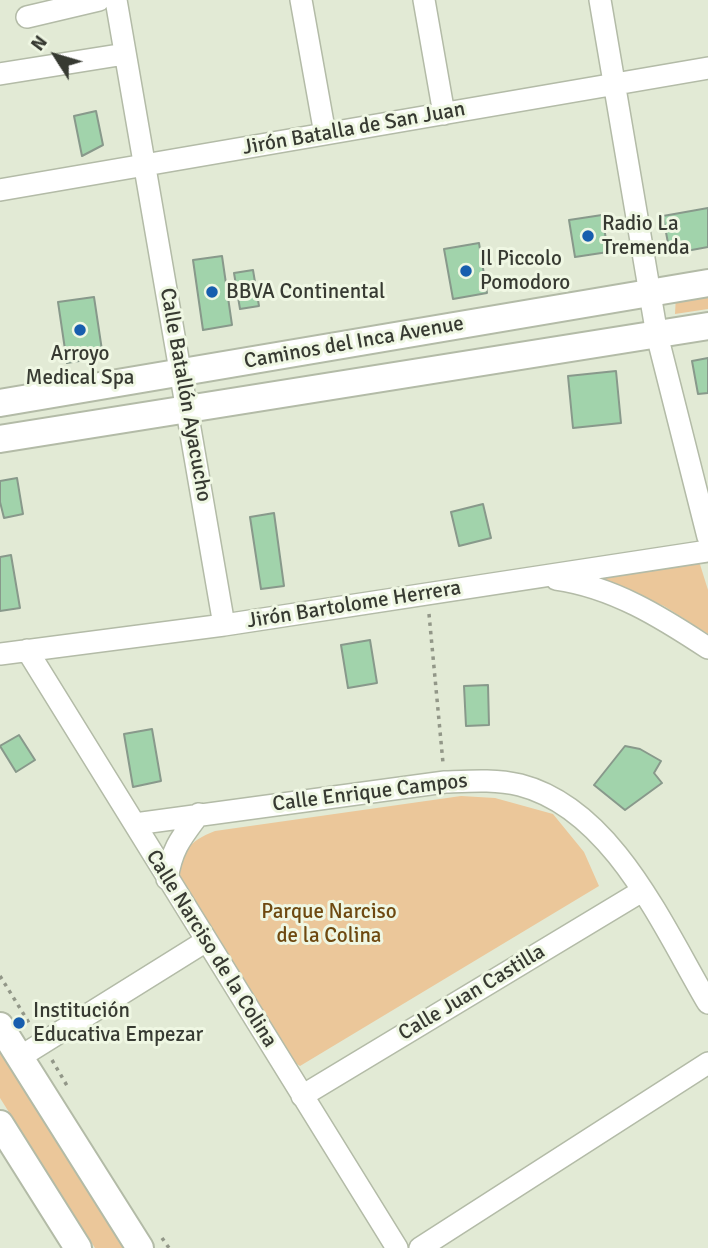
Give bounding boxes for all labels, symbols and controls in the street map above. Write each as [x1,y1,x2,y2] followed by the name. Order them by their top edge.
[21,21,91,91] north arrow
[26,31,53,56] text: N
[241,97,467,161] street label: Jirón Batalla de San Juan
[602,211,690,261] place label: Radio La Tremenda
[580,228,596,244] marker: Radio La Tremenda
[480,246,570,296] place label: Il Piccolo Pomodoro
[458,263,474,279] marker: Il Piccolo Pomodoro
[226,279,385,305] place label: BBVA Continental
[204,284,220,300] marker: BBVA Continental
[154,286,216,504] street label: Calle Batallón Ayacucho
[242,311,466,375] street label: Caminos del Inca Avenue
[72,322,88,338] marker: Arroyo Medical Spa
[26,341,134,391] place label: Arroyo Medical Spa
[245,576,463,634] street label: Jirón Bartolome Herrera
[271,769,469,817] street label: Calle Enrique Campos
[140,846,282,1052] street label: Calle Narciso de la Colina
[261,899,397,949] park label: Parque Narciso de la Colina
[394,939,550,1047] street label: Calle Juan Castilla
[33,998,203,1048] place label: Institución Educativa Empezar
[11,1015,27,1031] marker: Institución Educativa Empezar

